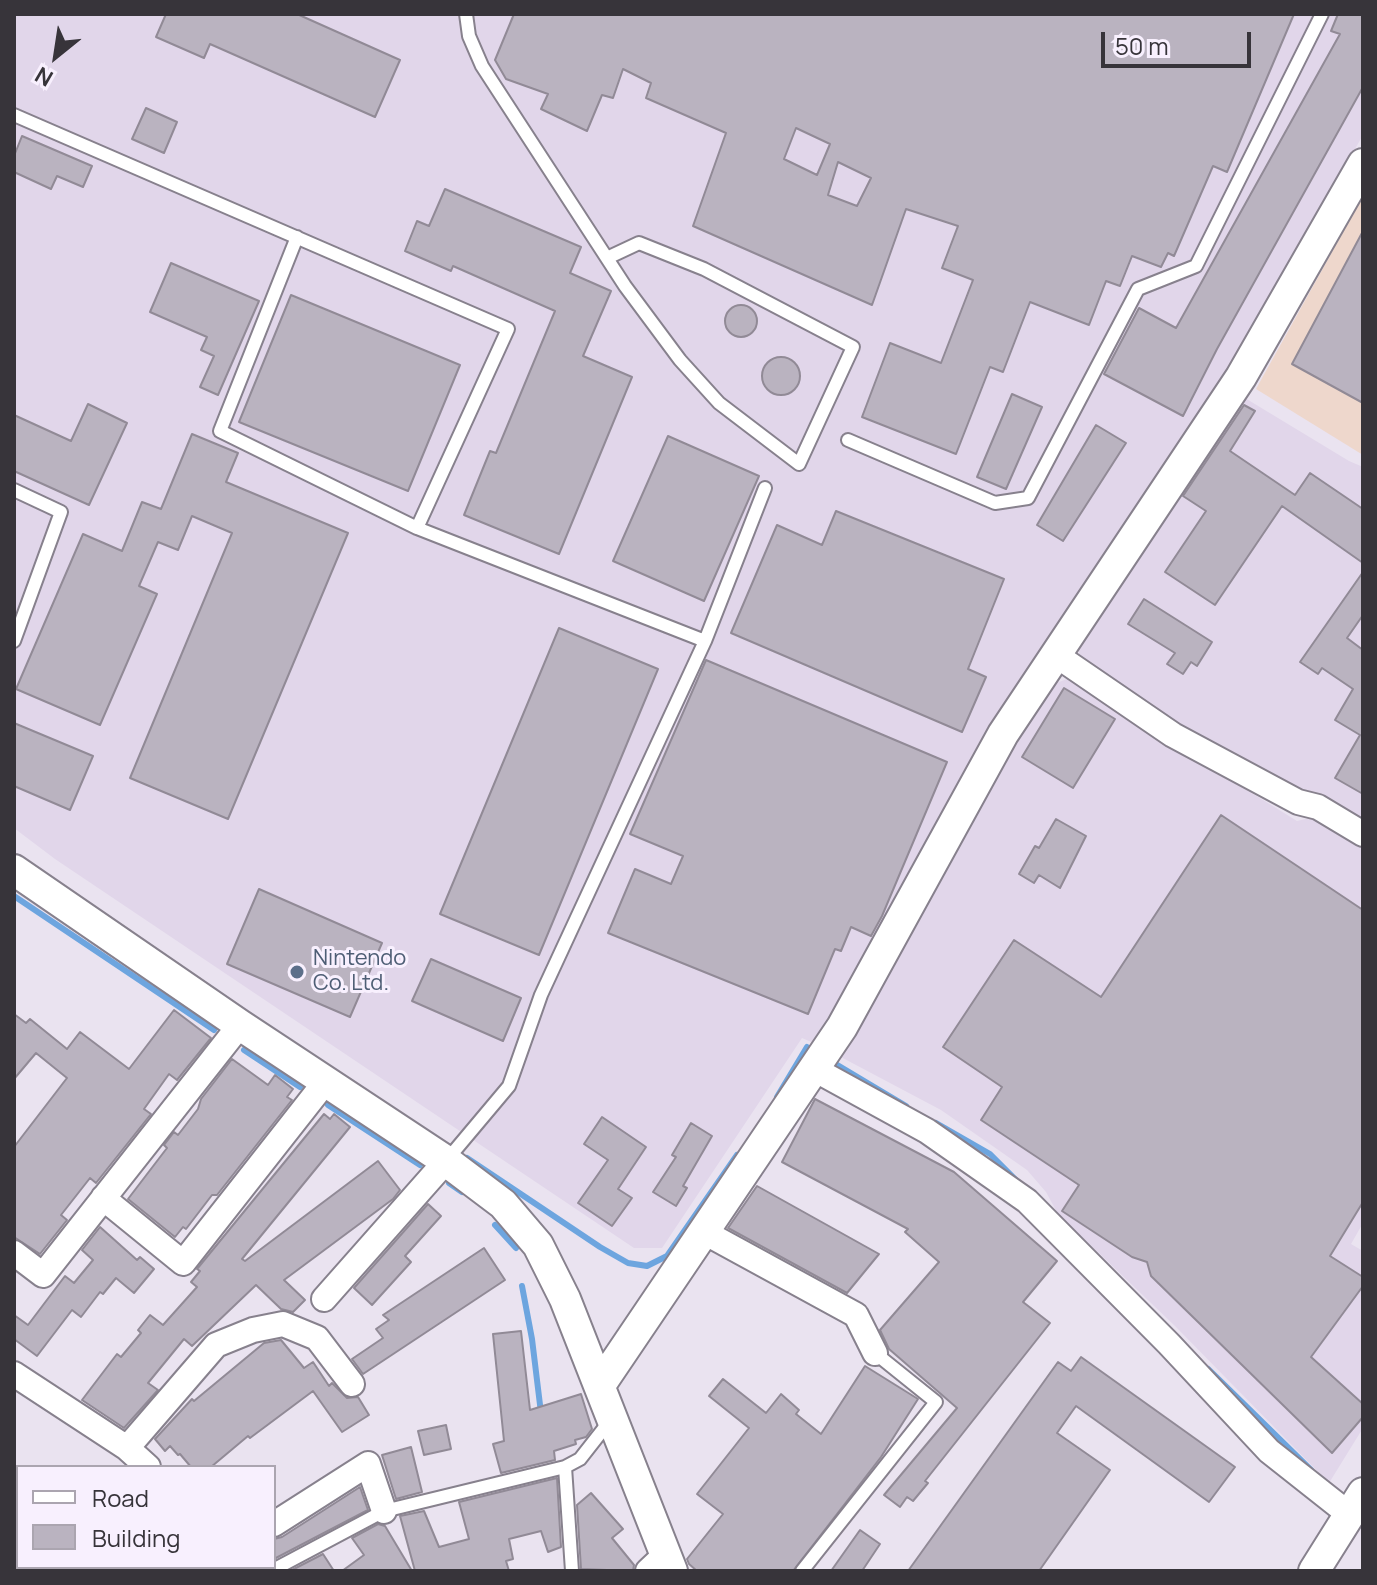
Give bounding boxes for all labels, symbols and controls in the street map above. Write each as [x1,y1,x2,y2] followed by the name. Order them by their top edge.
[16,16,96,96] north arrow
[1105,16,1255,66] scale bar
[1115,29,1169,62] text: 50 m
[30,60,58,94] text: N
[313,946,406,998] place label: Nintendo Co. Ltd.
[288,963,306,981] marker: Nintendo Co. Ltd.
[16,1465,276,1569] legend
[92,1481,149,1514] text: Road
[92,1521,180,1554] text: Building

